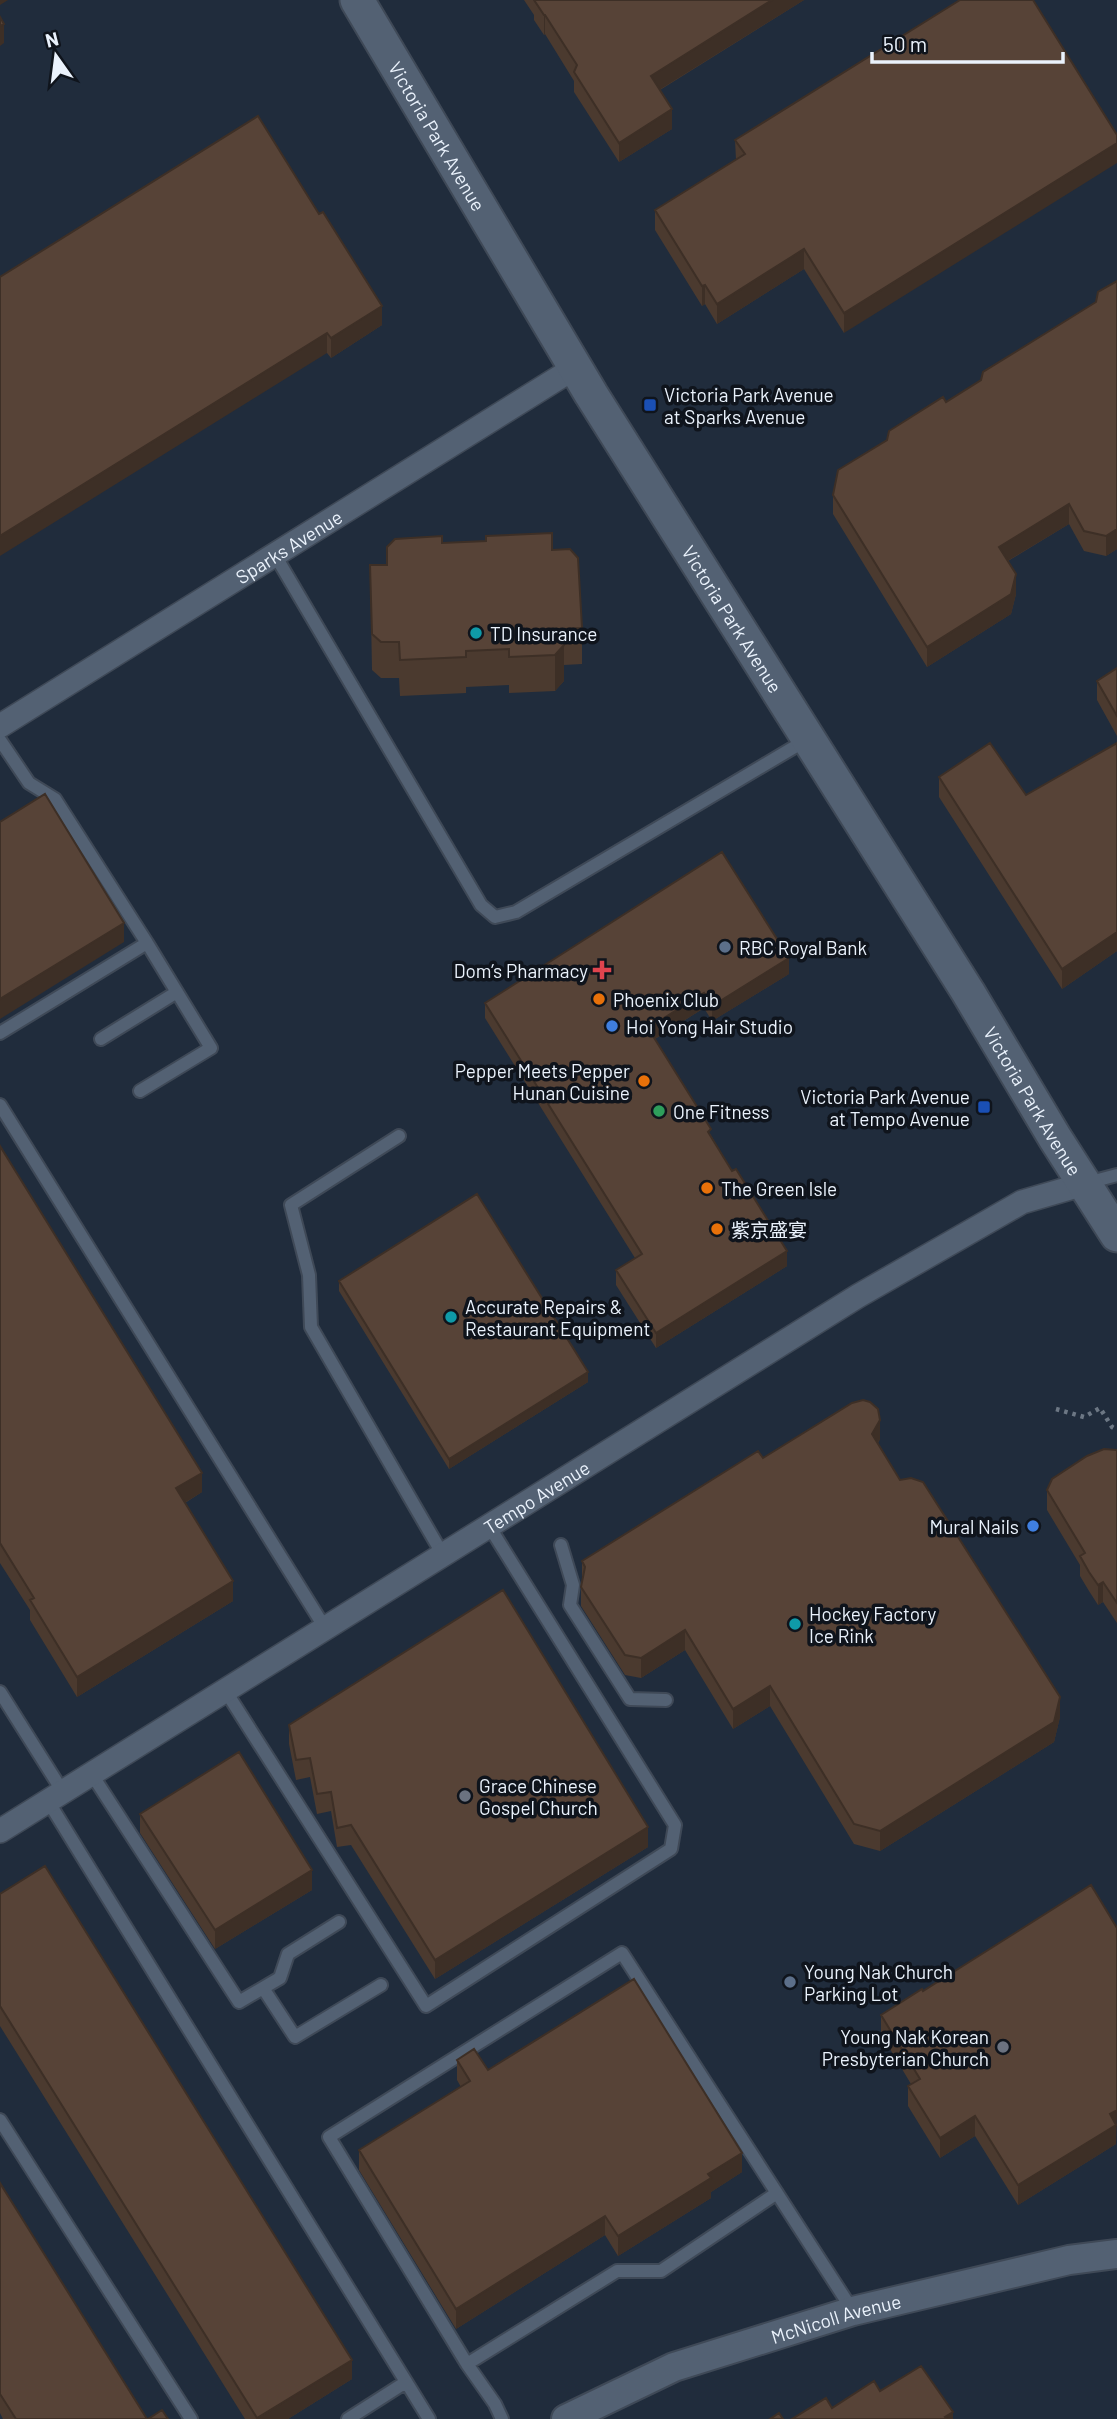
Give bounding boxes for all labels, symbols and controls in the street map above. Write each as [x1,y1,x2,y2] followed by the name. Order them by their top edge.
[21,21,91,91] north arrow
[872,21,1063,65] scale bar
[43,26,61,52] text: N
[883,31,927,56] text: 50 m
[384,57,491,215] street label: Victoria Park Avenue
[664,383,834,428] place label: Victoria Park Avenue at Sparks Avenue
[642,397,658,413] marker: Victoria Park Avenue at Sparks Avenue
[231,504,346,588] street label: Sparks Avenue
[678,541,788,697] street label: Victoria Park Avenue
[490,622,597,645] place label: TD Insurance
[468,625,484,641] marker: TD Insurance
[739,936,867,959] place label: RBC Royal Bank
[717,939,733,955] marker: RBC Royal Bank
[454,959,588,982] place label: Dom’s Pharmacy
[594,962,610,978] marker: Dom’s Pharmacy
[613,988,719,1011] place label: Phoenix Club
[591,991,607,1007] marker: Phoenix Club
[626,1015,793,1038] place label: Hoi Yong Hair Studio
[604,1018,620,1034] marker: Hoi Yong Hair Studio
[980,1022,1087,1179] street label: Victoria Park Avenue
[455,1059,630,1104] place label: Pepper Meets Pepper Hunan Cuisine
[636,1073,652,1089] marker: Pepper Meets Pepper Hunan Cuisine
[800,1085,970,1130] place label: Victoria Park Avenue at Tempo Avenue
[976,1099,992,1115] marker: Victoria Park Avenue at Tempo Avenue
[673,1100,769,1123] place label: One Fitness
[651,1103,667,1119] marker: One Fitness
[721,1177,837,1200] place label: The Green Isle
[699,1180,715,1196] marker: The Green Isle
[731,1218,807,1241] place label: 紫京盛宴
[709,1221,725,1237] marker: 紫京盛宴
[465,1295,650,1340] place label: Accurate Repairs & Restaurant Equipment
[443,1309,459,1325] marker: Accurate Repairs & Restaurant Equipment
[479,1455,593,1538] street label: Tempo Avenue
[930,1515,1019,1538] place label: Mural Nails
[1025,1518,1041,1534] marker: Mural Nails
[809,1602,936,1647] place label: Hockey Factory Ice Rink
[787,1616,803,1632] marker: Hockey Factory Ice Rink
[479,1774,598,1819] place label: Grace Chinese Gospel Church
[457,1788,473,1804] marker: Grace Chinese Gospel Church
[804,1960,953,2005] place label: Young Nak Church Parking Lot
[782,1974,798,1990] marker: Young Nak Church Parking Lot
[822,2025,989,2070] place label: Young Nak Korean Presbyterian Church
[995,2039,1011,2055] marker: Young Nak Korean Presbyterian Church
[768,2289,903,2348] street label: McNicoll Avenue

